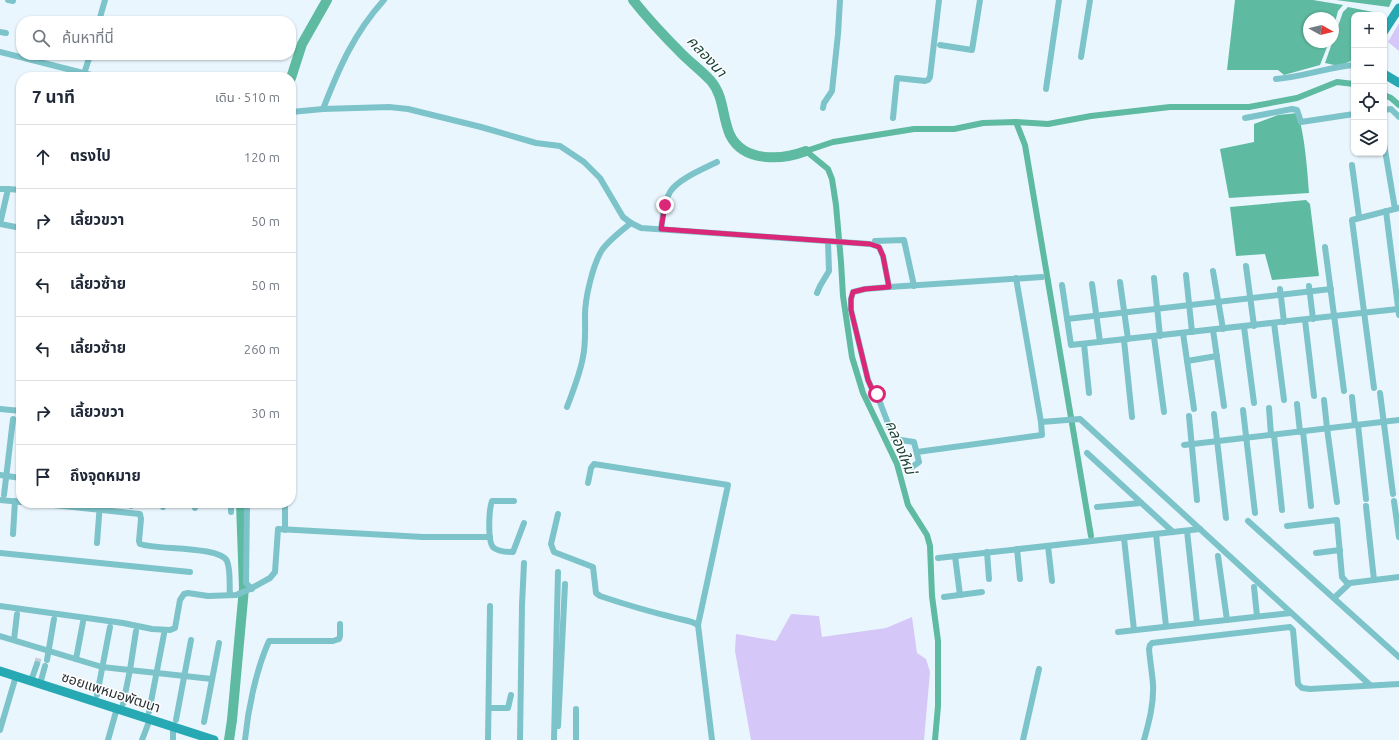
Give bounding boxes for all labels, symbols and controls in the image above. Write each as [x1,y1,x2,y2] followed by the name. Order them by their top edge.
[1303,12,1339,48] north arrow
[1351,12,1387,156] map controls
[1351,12,1387,48] button: +
[16,16,296,60] search box
[30,27,52,49] icon: search
[62,29,114,46] text: ค้นหาที่นี่
[684,32,731,81] water label: คลองนา
[1351,48,1387,84] button: −
[1351,84,1387,120] button: locate
[32,87,75,106] text: 7 นาที
[215,90,280,104] text: เดิน · 510 m
[1351,120,1387,156] button: layers
[32,146,54,168] icon: ahead
[70,147,111,164] text: ตรงไป
[244,150,280,164] text: 120 m
[656,196,674,214] route end
[32,210,54,232] icon: right
[70,211,124,228] text: เลี้ยวขวา
[251,214,280,228] text: 50 m
[32,274,54,296] icon: left
[70,275,126,292] text: เลี้ยวซ้าย
[251,278,280,292] text: 50 m
[32,338,54,360] icon: left
[70,339,126,356] text: เลี้ยวซ้าย
[244,342,280,356] text: 260 m
[868,385,886,403] route start
[32,402,54,424] icon: right
[70,403,124,420] text: เลี้ยวขวา
[251,406,280,420] text: 30 m
[882,417,920,478] water label: คลองใหม่
[32,466,54,488] icon: arrive
[70,467,141,484] text: ถึงจุดหมาย
[60,668,162,716] street label: ซอยแพหมอพัฒนา

